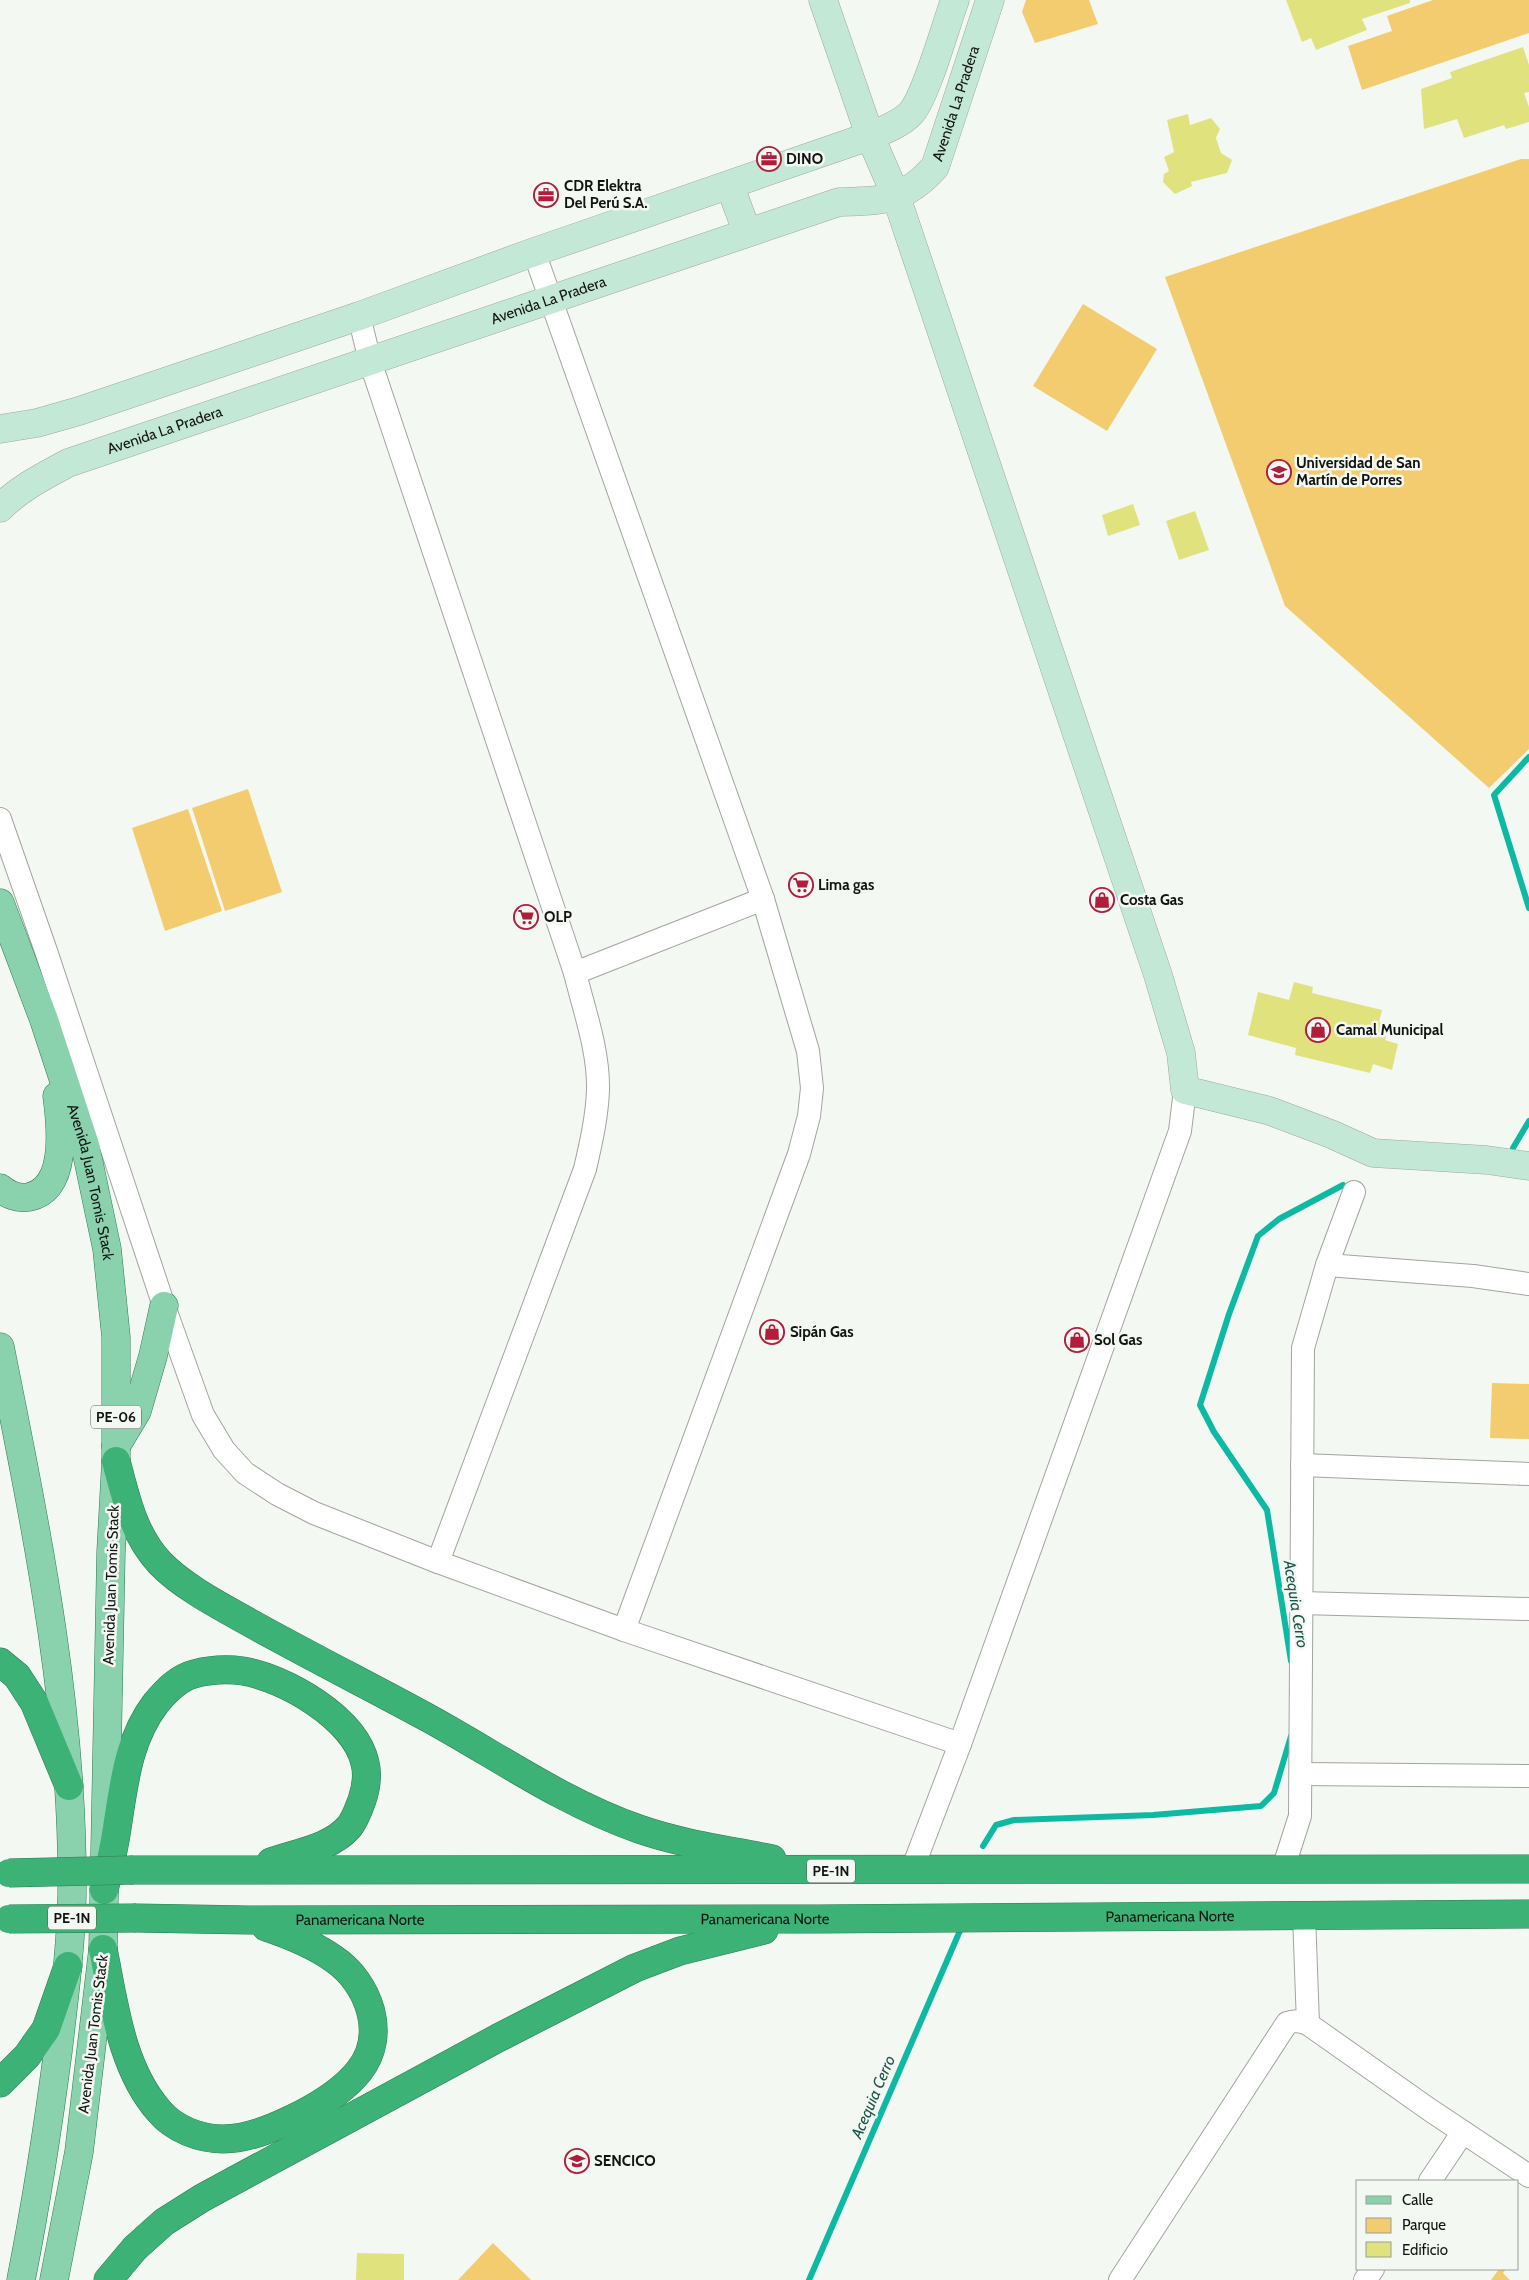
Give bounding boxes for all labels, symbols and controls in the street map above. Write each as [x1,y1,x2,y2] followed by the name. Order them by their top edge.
[928,43,984,164] street label: Avenida La Pradera
[756,146,782,172] office icon: DINO
[786,150,823,168] place label: DINO
[564,177,648,212] place label: CDR Elektra Del Perú S.A.
[533,182,559,208] office icon: CDR Elektra Del Perú S.A.
[488,272,609,328] street label: Avenida La Pradera
[105,402,225,458] street label: Avenida La Pradera
[1296,454,1420,489] place label: Universidad de San Martín de Porres
[1266,459,1292,485] school or university icon: Universidad de San Martín de Porres
[788,872,814,898] supermarket icon: Lima gas
[818,876,874,894] place label: Lima gas
[1089,887,1115,913] shop icon: Costa Gas
[1120,891,1184,909] place label: Costa Gas
[513,904,539,930] supermarket icon: OLP
[544,908,572,926] place label: OLP
[1305,1017,1331,1043] shop icon: Camal Municipal
[1336,1021,1443,1039] place label: Camal Municipal
[63,1102,117,1261] street label: Avenida Juan Tomis Stack
[759,1319,785,1345] shop icon: Sipán Gas
[790,1323,854,1341] place label: Sipán Gas
[1064,1327,1090,1353] shop icon: Sol Gas
[1094,1331,1142,1349] place label: Sol Gas
[91,1405,141,1428] road number: PE-06
[99,1505,123,1665] street label: Avenida Juan Tomis Stack
[1280,1558,1312,1649] water label: Acequia Cerro
[807,1860,855,1882] road number: PE-1N
[48,1906,96,1930] road number: PE-1N
[1105,1907,1235,1926] street label: Panamericana Norte
[700,1910,830,1928] street label: Panamericana Norte
[295,1911,425,1929] street label: Panamericana Norte
[74,1953,112,2114] street label: Avenida Juan Tomis Stack
[847,2053,899,2142] water label: Acequia Cerro
[564,2148,590,2174] school or university icon: SENCICO
[594,2152,656,2170] place label: SENCICO
[1356,2180,1519,2270] legend
[1402,2191,1433,2209] text: Calle
[1402,2216,1446,2234] text: Parque
[1402,2241,1448,2259] text: Edificio

